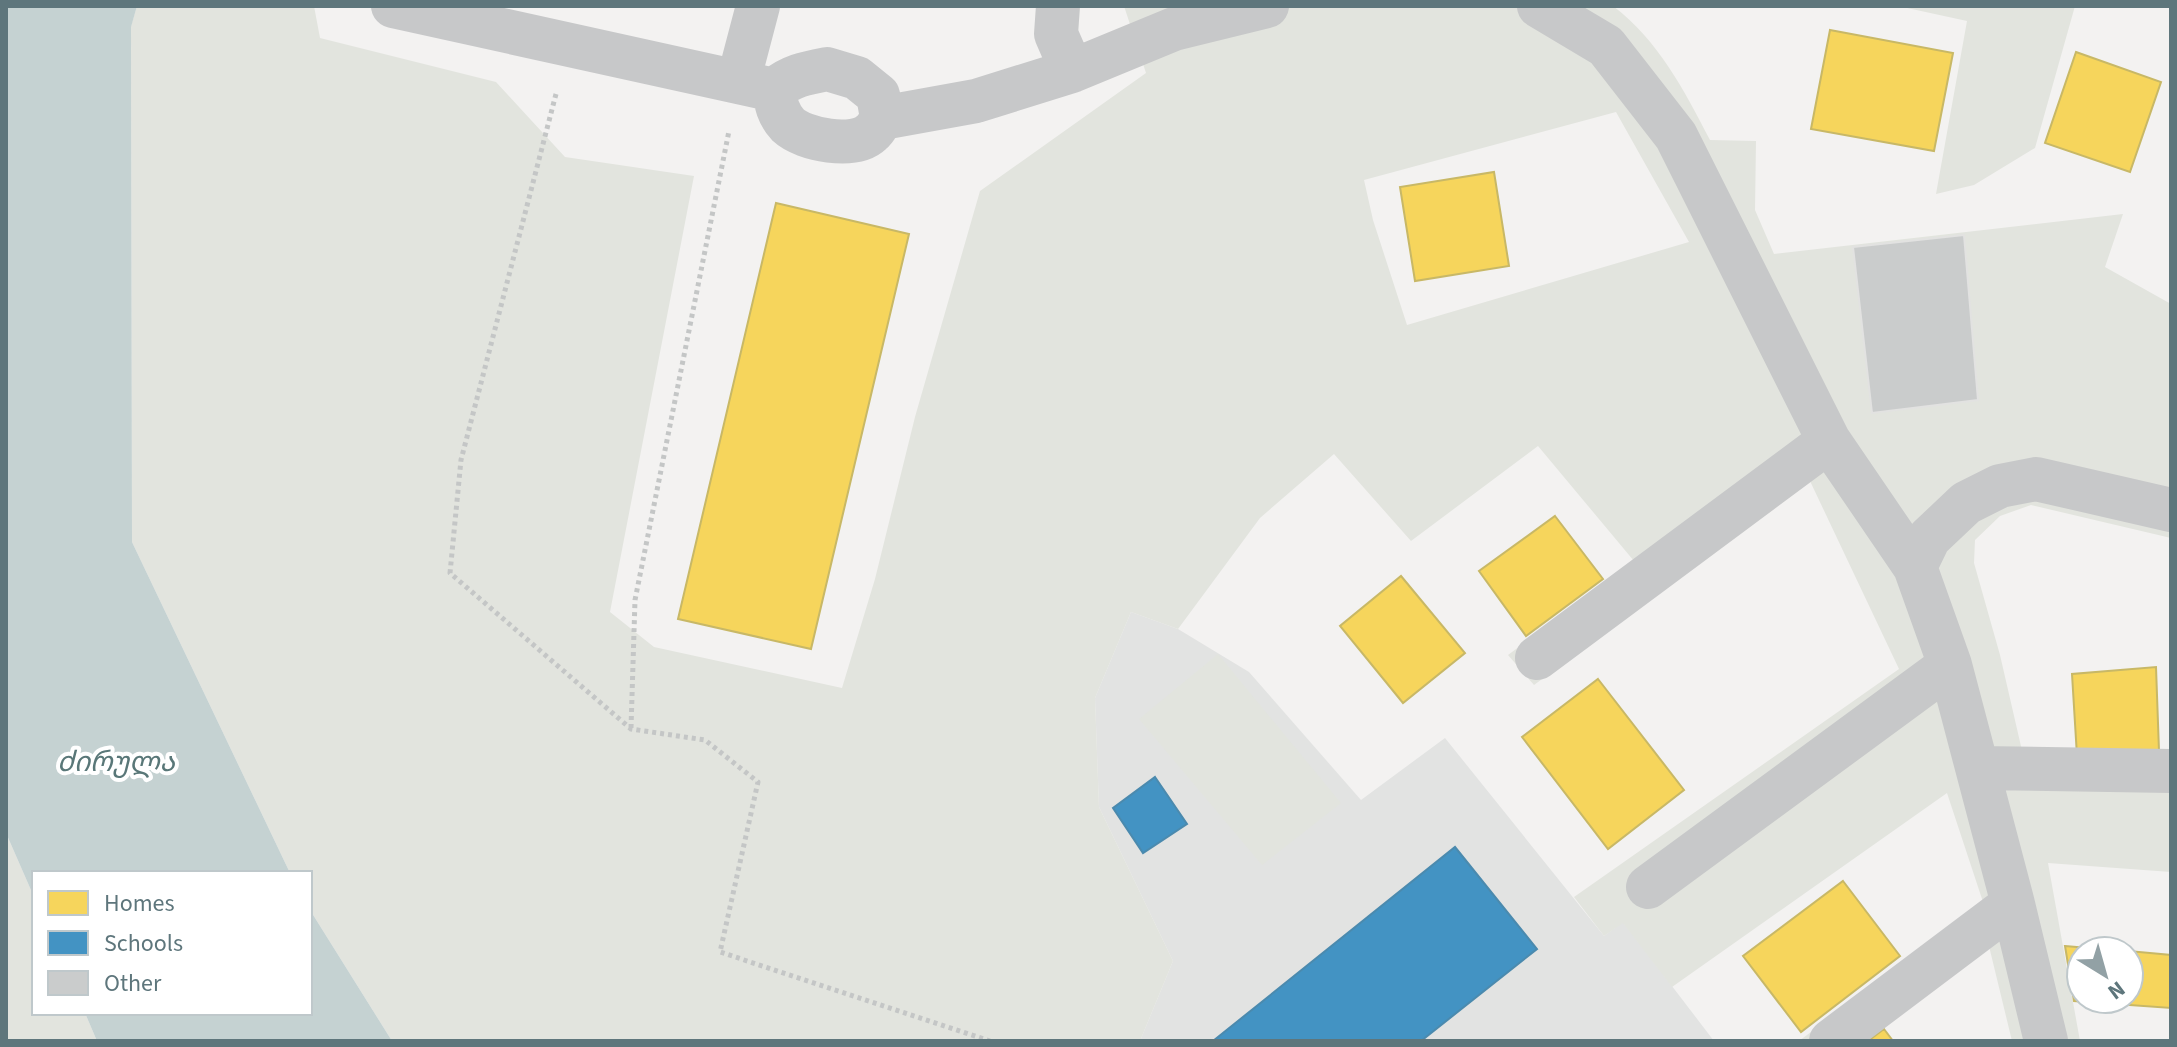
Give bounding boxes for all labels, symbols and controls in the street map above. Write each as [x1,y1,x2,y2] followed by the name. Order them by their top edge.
[57,742,176,782] water label: ძირულა
[32,871,312,1015] legend
[104,886,175,921] text: Homes
[104,926,183,961] text: Schools
[2065,935,2145,1015] north arrow
[104,966,162,1001] text: Other
[2101,973,2132,1007] text: N

